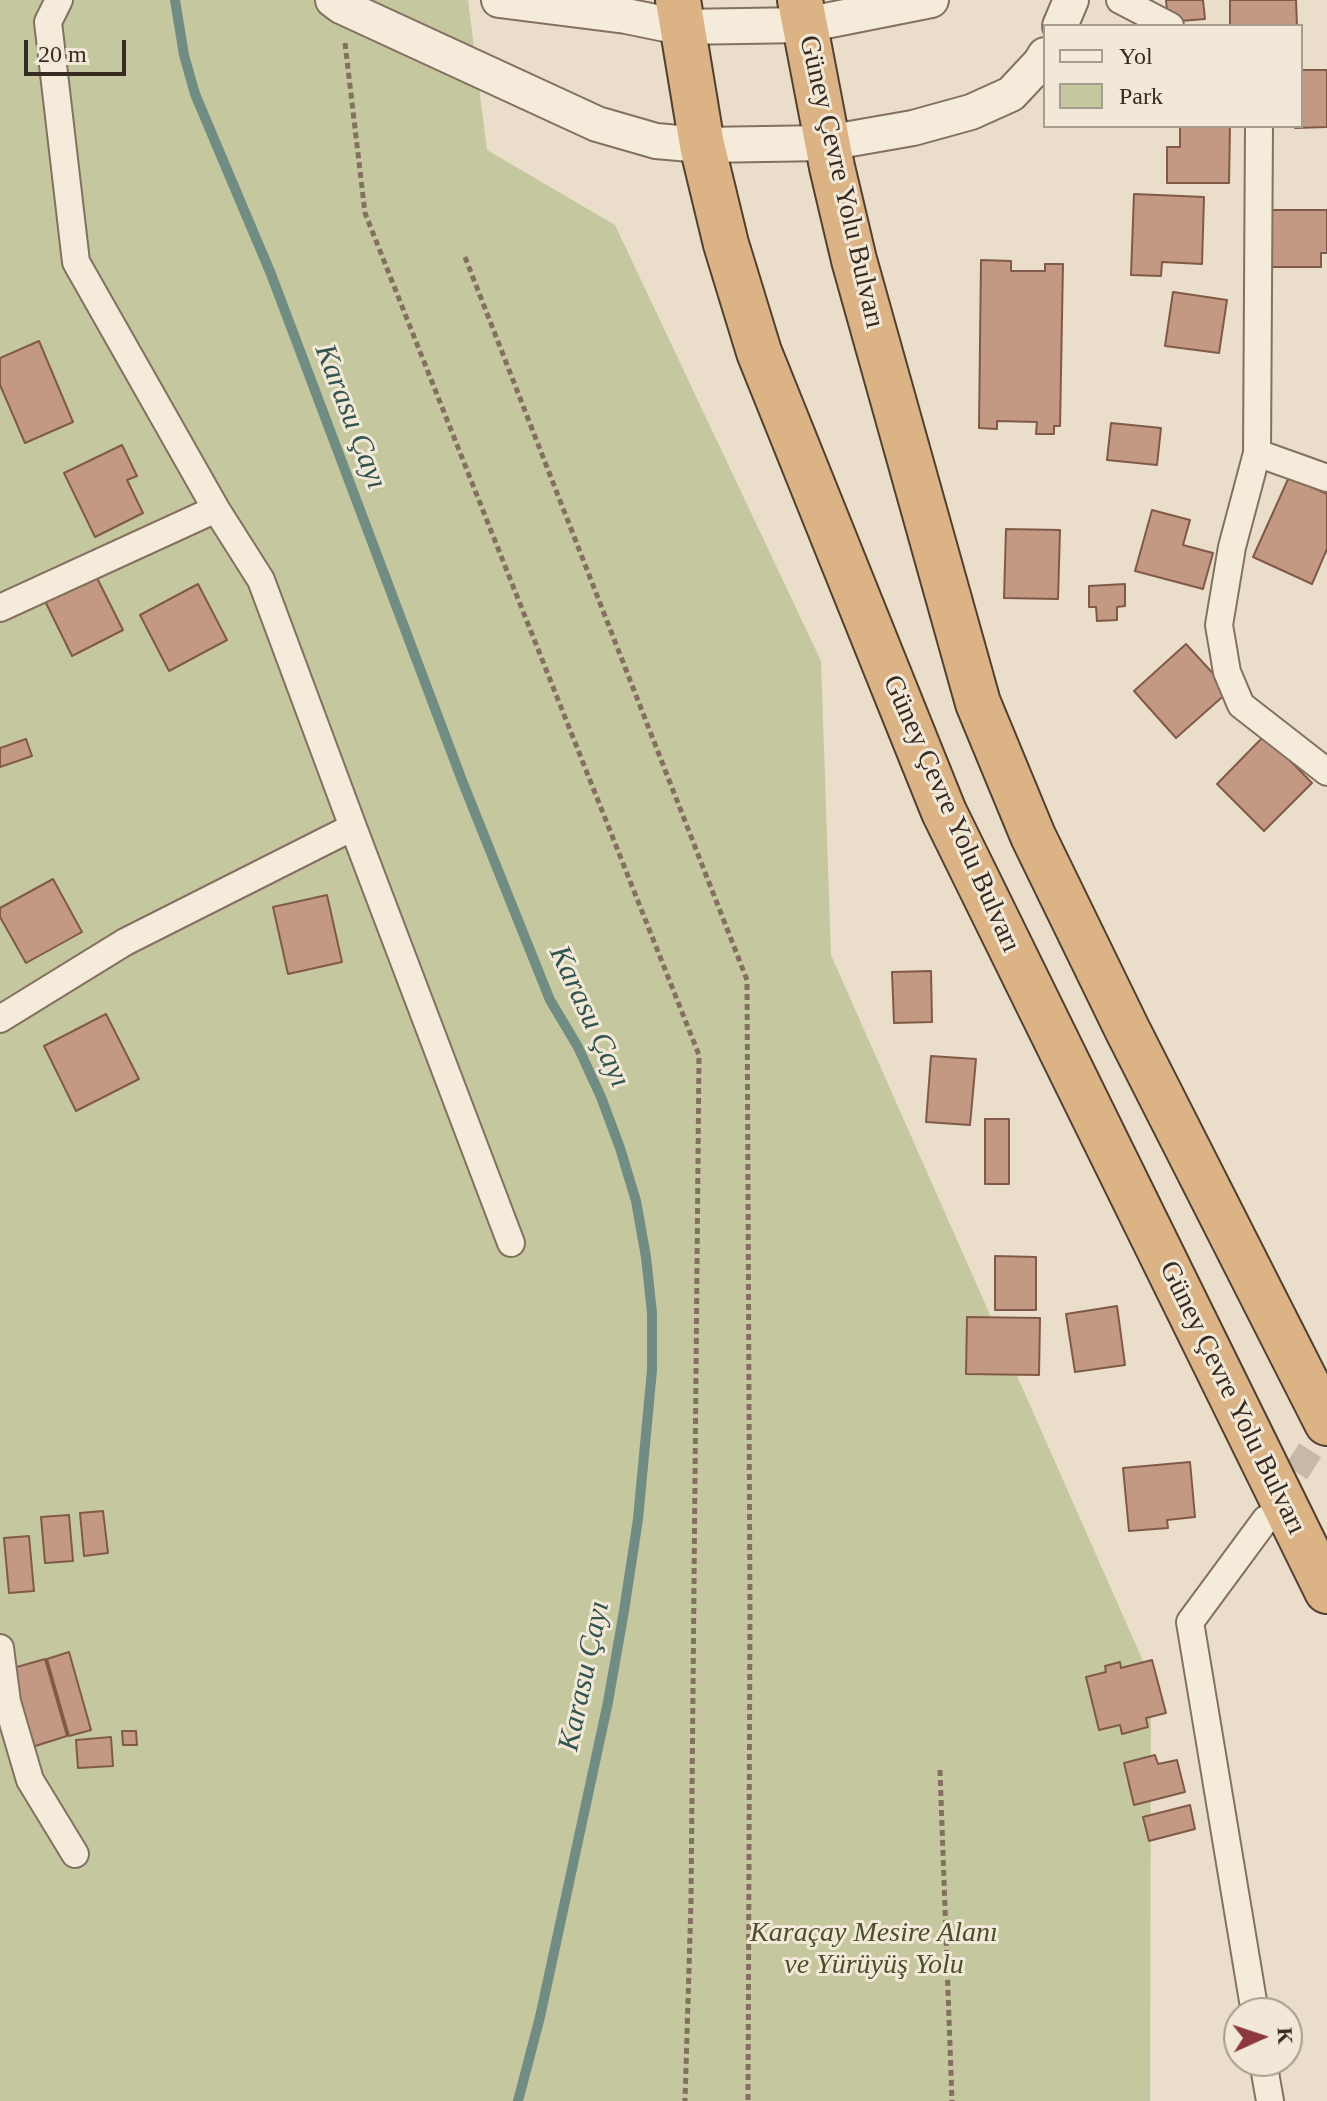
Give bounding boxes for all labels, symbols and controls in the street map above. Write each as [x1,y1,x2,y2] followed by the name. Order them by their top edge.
[28,24,130,74] scale bar
[1043,24,1303,128] legend
[791,32,891,332] street label: Güney Çevre Yolu Bulvarı
[38,41,87,67] text: 20 m
[1119,43,1153,69] text: Yol
[1119,83,1163,109] text: Park
[306,339,394,495] water label: Karasu Çayı
[875,670,1027,958] street label: Güney Çevre Yolu Bulvarı
[540,940,638,1094] water label: Karasu Çayı
[1151,1256,1313,1540] street label: Güney Çevre Yolu Bulvarı
[552,1598,618,1754] water label: Karasu Çayı
[750,1917,998,1983] park label: Karaçay Mesire Alanı ve Yürüyüş Yolu
[1223,1997,1303,2077] north arrow
[1273,2027,1298,2045] text: K

